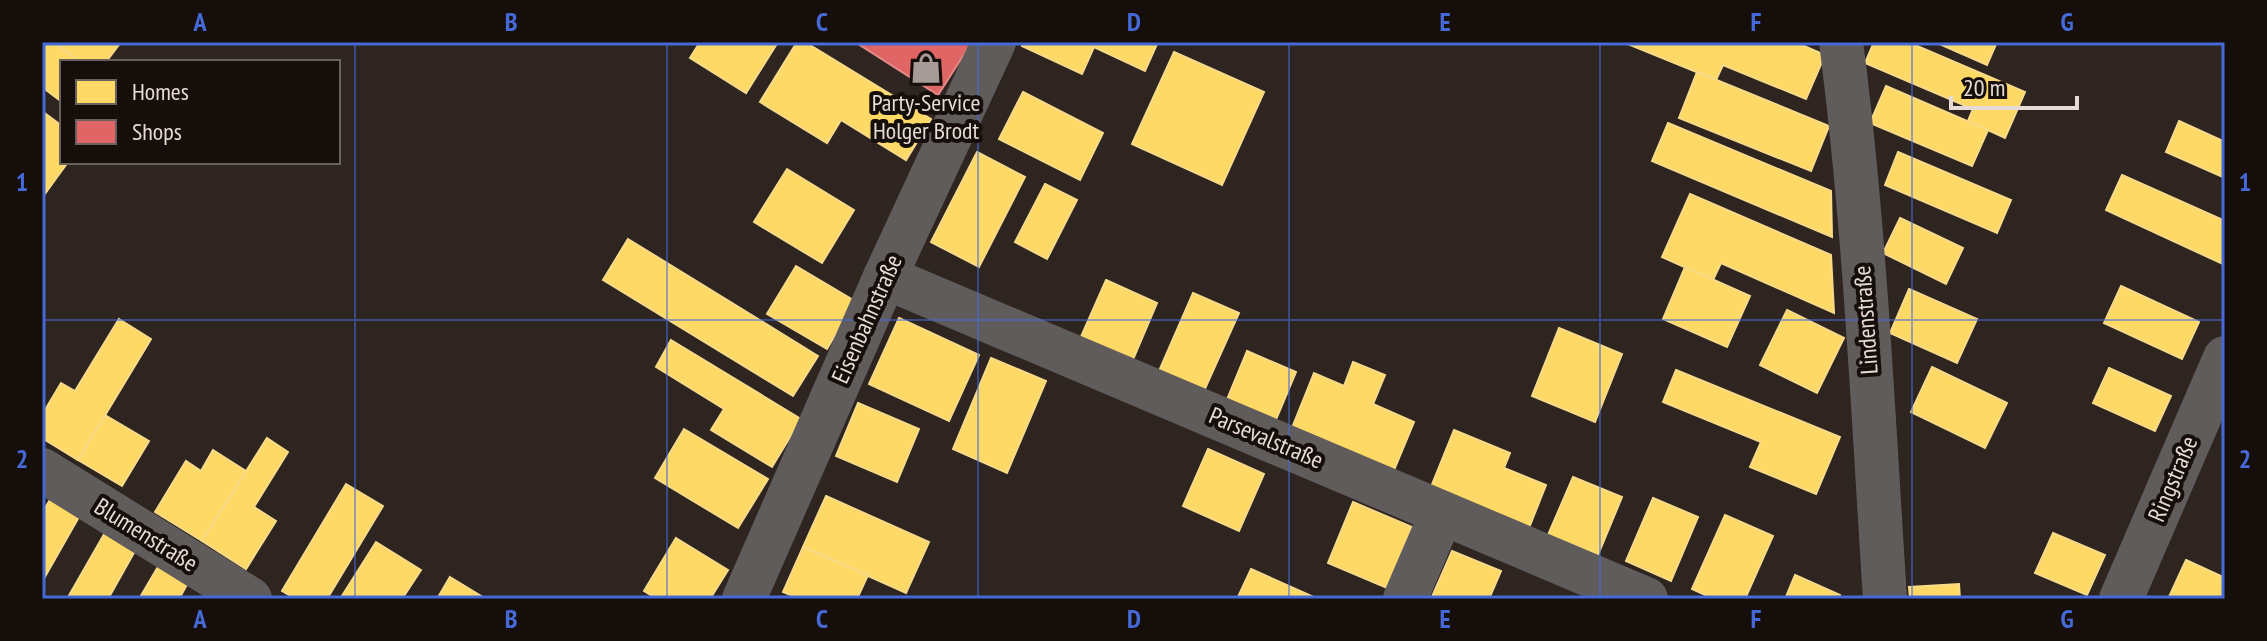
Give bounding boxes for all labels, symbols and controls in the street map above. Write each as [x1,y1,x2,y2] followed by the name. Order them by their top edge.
[192,5,207,38] text: A
[505,5,518,38] text: B
[816,5,828,38] text: C
[1127,5,1141,38] text: D
[1439,5,1451,38] text: E
[1751,5,1762,38] text: F
[2060,5,2074,38] text: G
[909,51,943,85] shop icon: Party-Service Holger Brodt
[60,60,340,164] legend
[1951,60,2077,110] scale bar
[1963,72,2005,103] text: 20 m
[132,76,189,107] text: Homes
[872,87,980,146] place label: Party-Service Holger Brodt
[132,116,182,147] text: Shops
[16,165,28,198] text: 1
[2239,165,2251,198] text: 1
[824,250,909,388] street label: Eisenbahnstraße
[1846,265,1885,376] street label: Lindenstraße
[1204,400,1328,475] street label: Parsevalstraße
[2141,431,2204,526] street label: Ringstraße
[16,442,28,475] text: 2
[2239,442,2251,475] text: 2
[89,491,204,578] street label: Blumenstraße
[192,602,207,635] text: A
[505,602,518,635] text: B
[816,602,828,635] text: C
[1127,602,1141,635] text: D
[1439,602,1451,635] text: E
[1751,602,1762,635] text: F
[2060,602,2074,635] text: G

